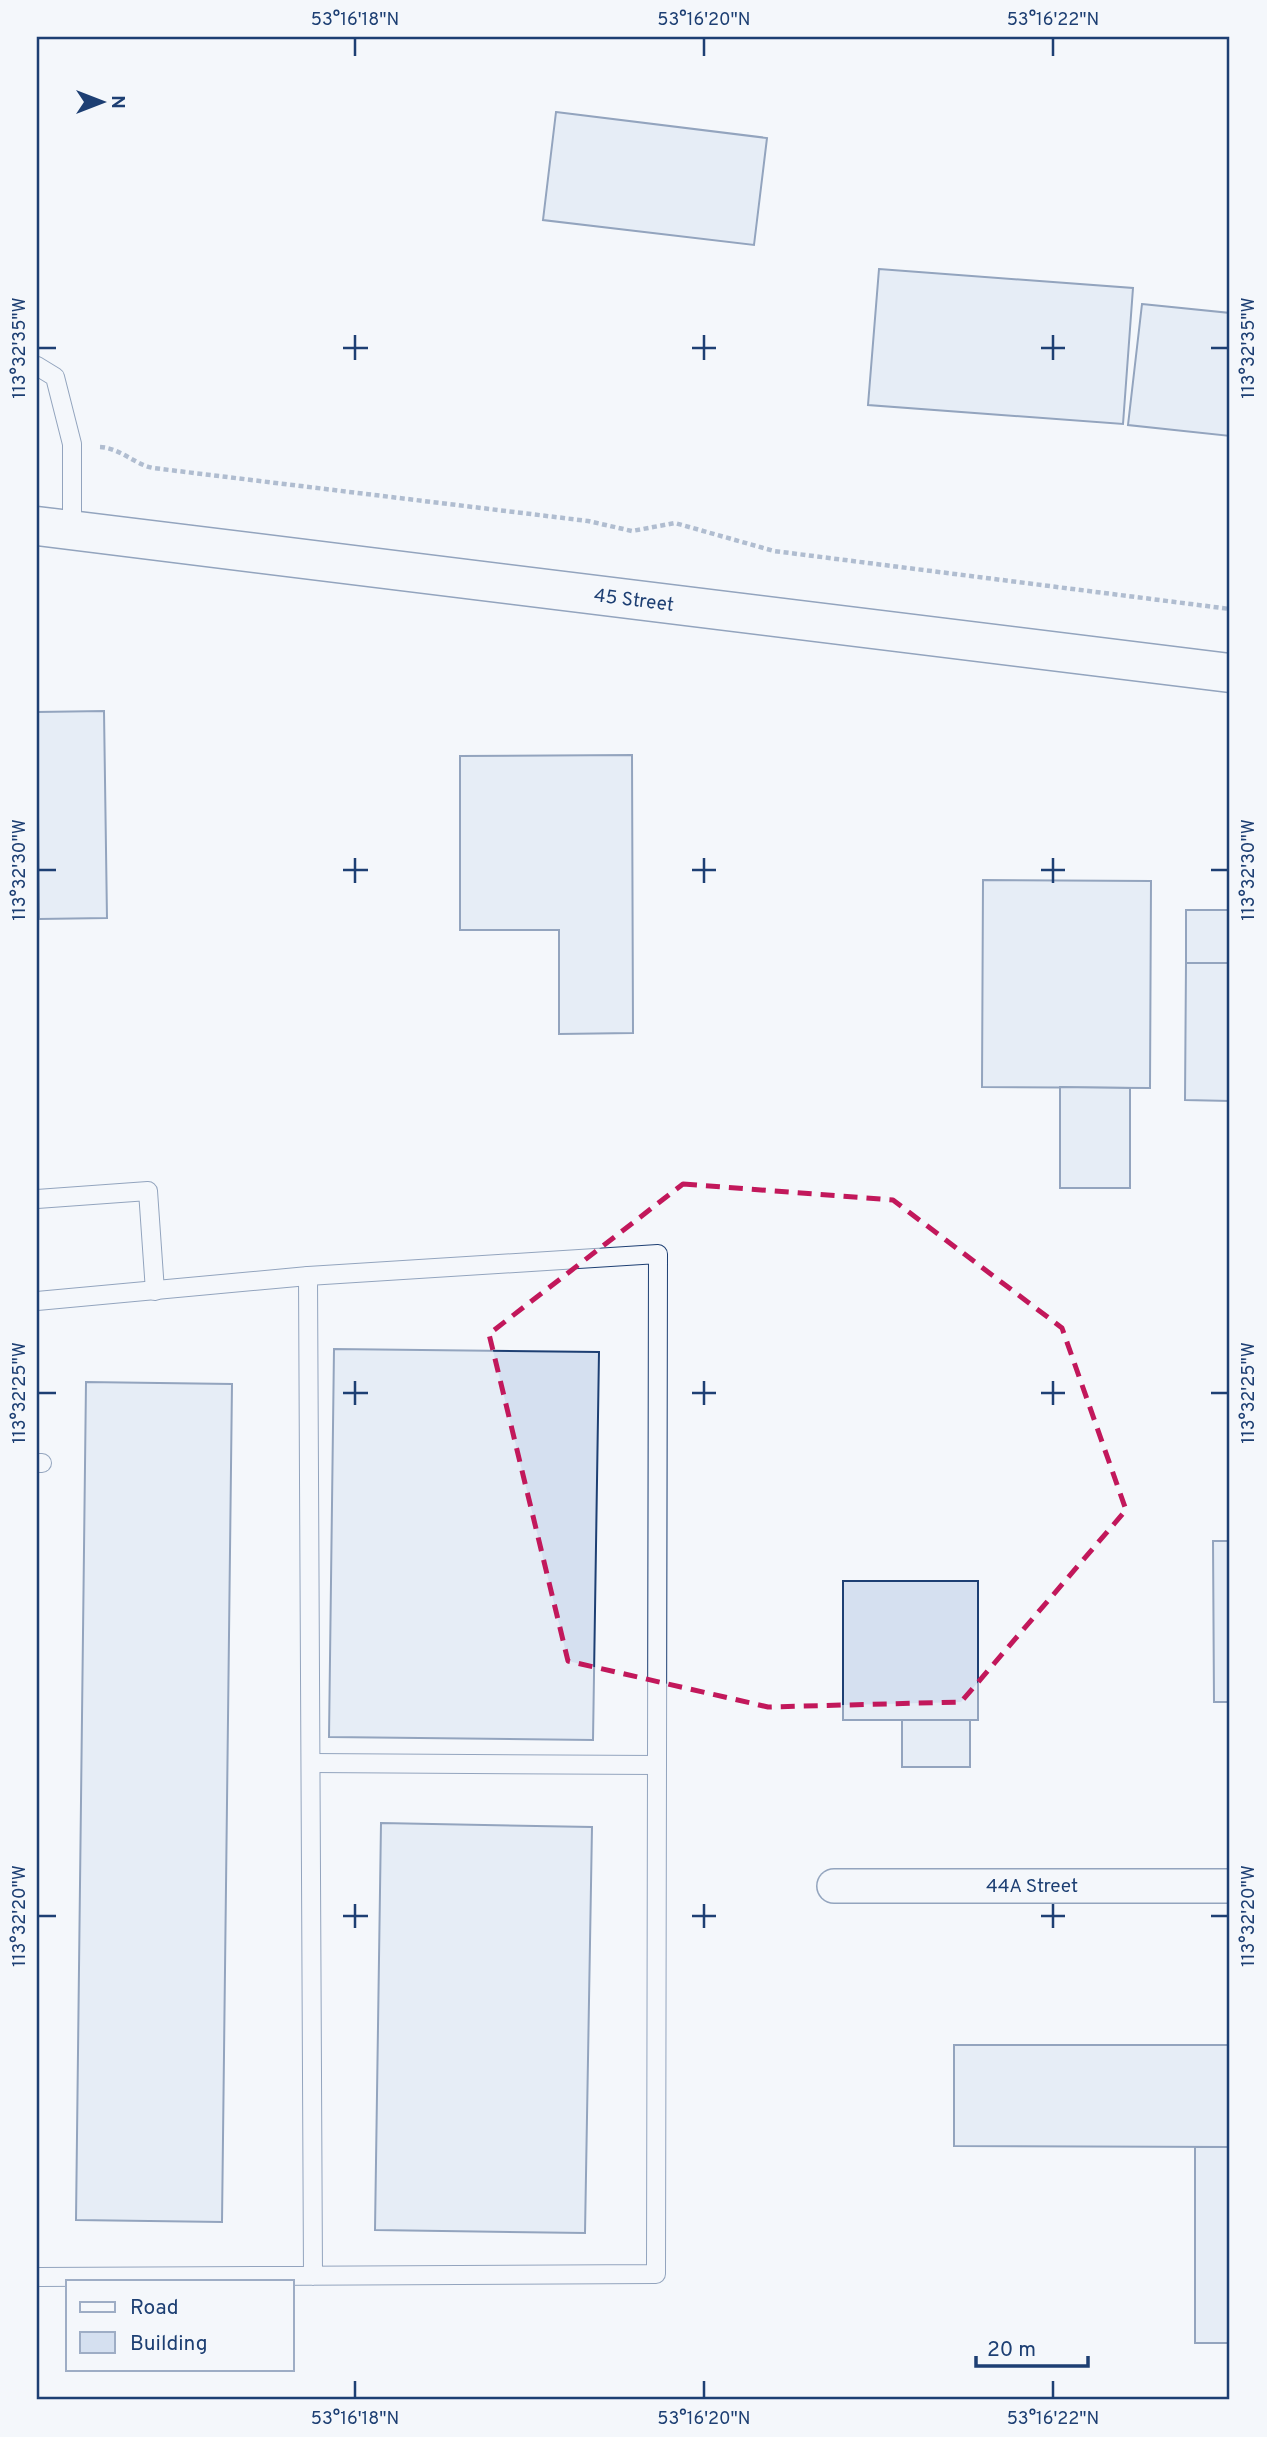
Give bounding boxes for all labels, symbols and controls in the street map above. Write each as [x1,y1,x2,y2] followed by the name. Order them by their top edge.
[311,9,399,32] text: 53°16'18"N
[657,9,751,32] text: 53°16'20"N
[1007,9,1099,32] text: 53°16'22"N
[66,66,136,136] north arrow
[105,95,129,109] text: N
[9,297,32,399] text: 113°32'35"W
[1238,297,1261,399] text: 113°32'35"W
[592,584,675,618] street label: 45 Street
[9,819,32,921] text: 113°32'30"W
[1238,819,1261,921] text: 113°32'30"W
[9,1342,32,1444] text: 113°32'25"W
[1238,1342,1261,1444] text: 113°32'25"W
[9,1865,32,1967] text: 113°32'20"W
[1238,1865,1261,1967] text: 113°32'20"W
[986,1875,1078,1899] street label: 44A Street
[66,2280,294,2370] legend
[130,2295,179,2322] text: Road
[976,2325,1088,2369] scale bar
[130,2331,208,2358] text: Building
[987,2337,1036,2364] text: 20 m
[311,2408,399,2431] text: 53°16'18"N
[657,2408,751,2431] text: 53°16'20"N
[1007,2408,1099,2431] text: 53°16'22"N

